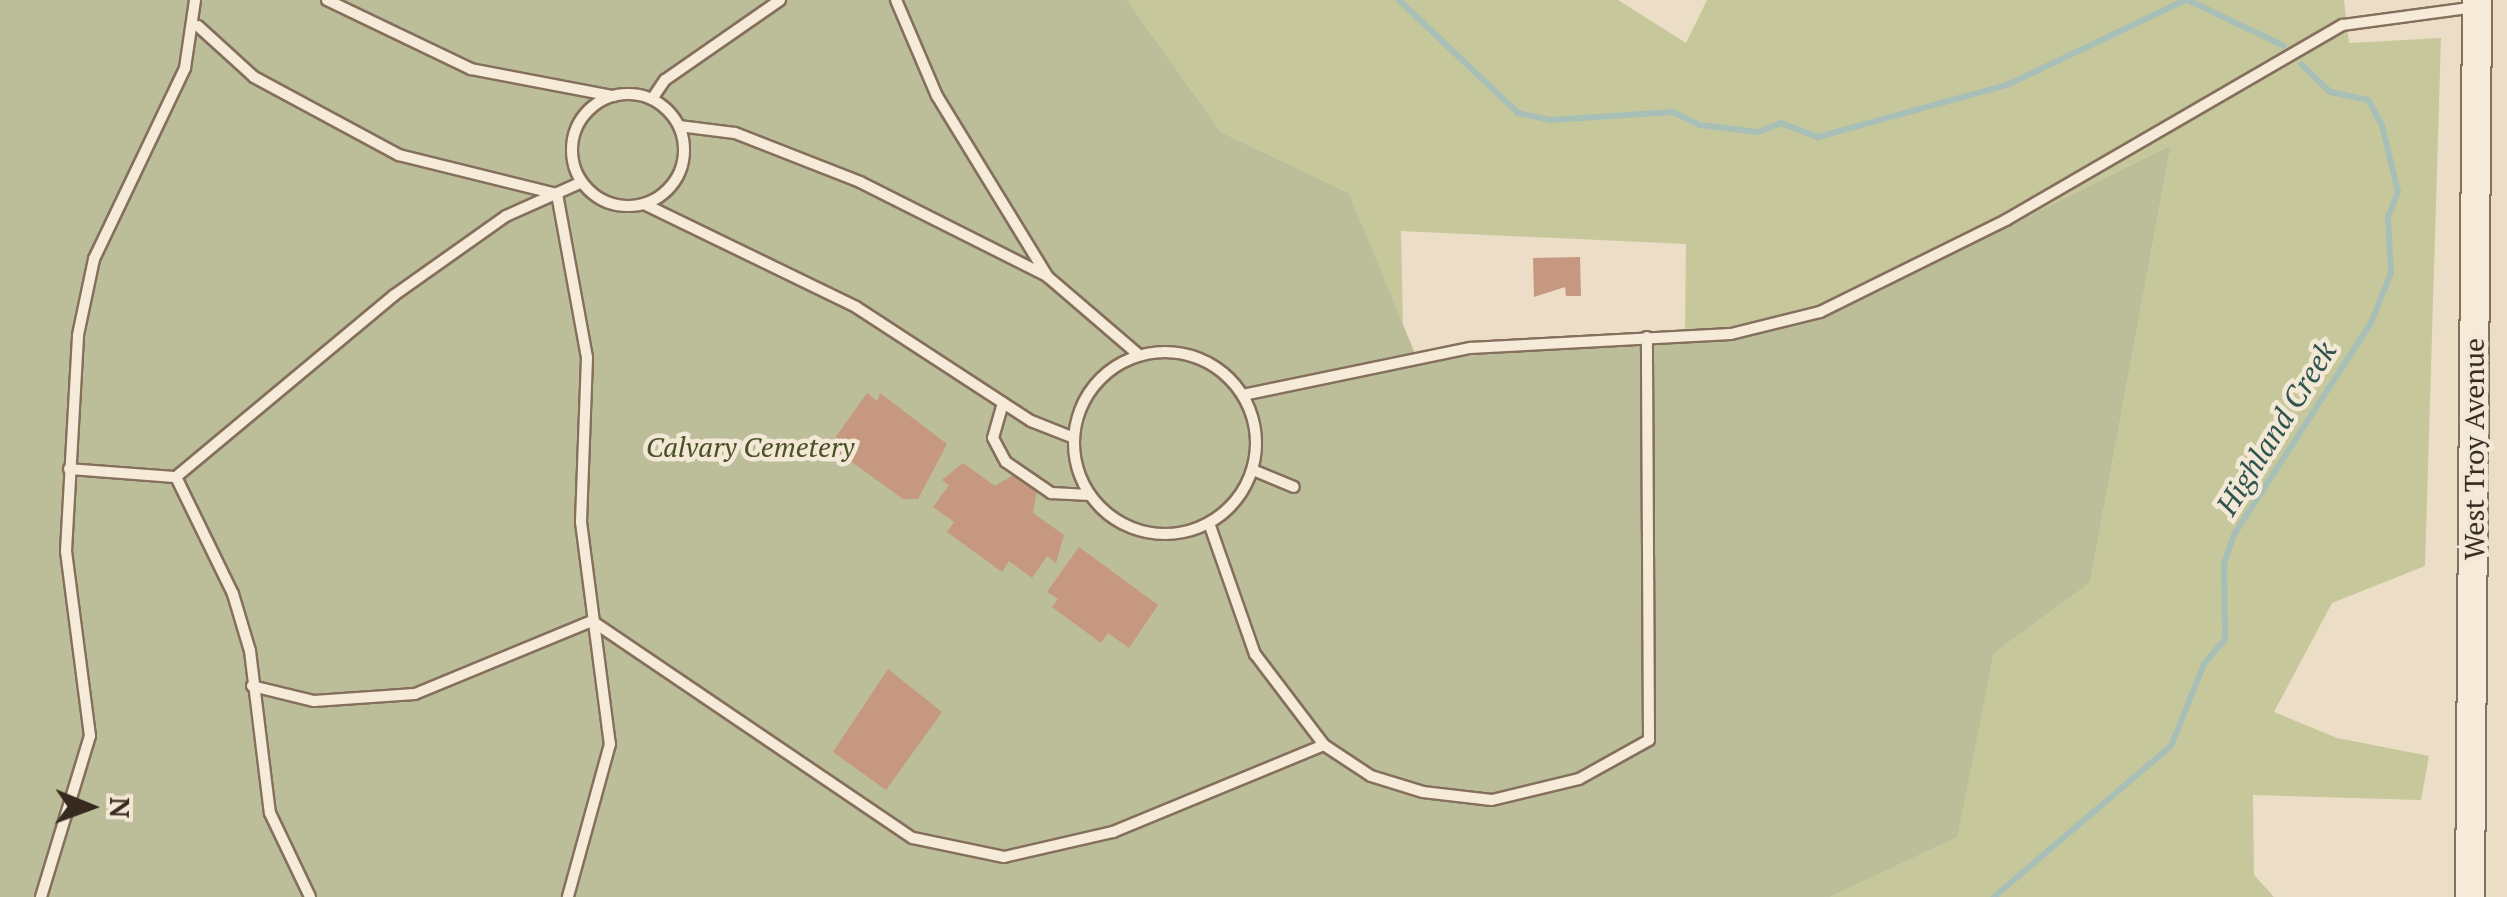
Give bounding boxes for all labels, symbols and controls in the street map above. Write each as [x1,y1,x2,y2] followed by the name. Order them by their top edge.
[2208,335,2344,521] water label: Highland Creek
[2457,338,2491,560] street label: West Troy Avenue
[646,430,854,464] park label: Calvary Cemetery
[40,757,140,857] north arrow
[102,797,139,818] text: N

